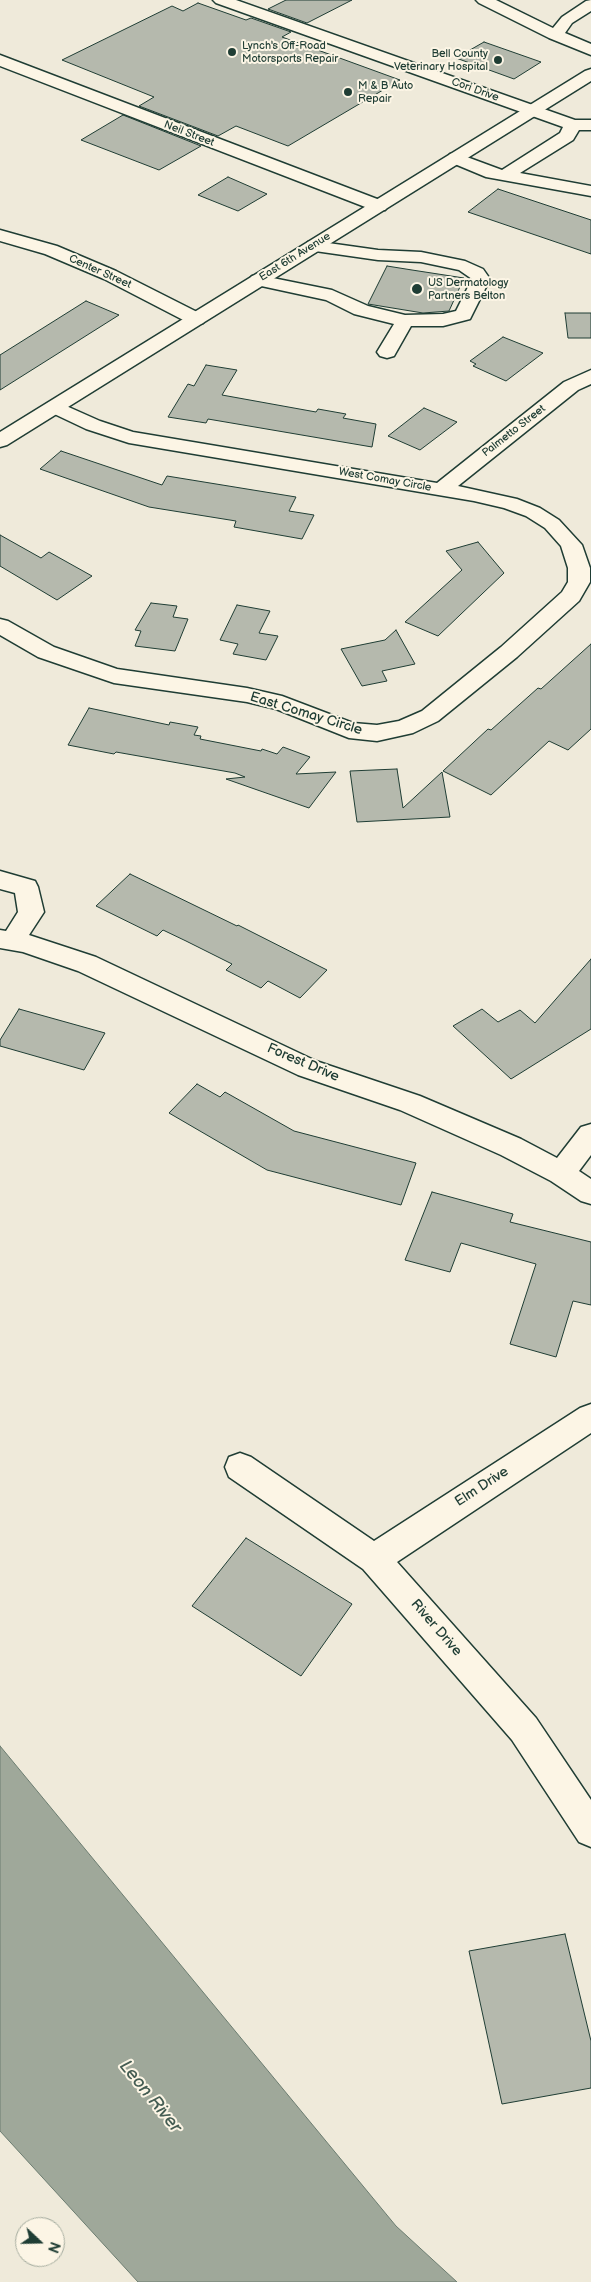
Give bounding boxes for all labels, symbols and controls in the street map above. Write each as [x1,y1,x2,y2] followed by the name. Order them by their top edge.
[242,39,338,65] place label: Lynch's Off-Road Motorsports Repair
[226,46,238,58] marker: Lynch's Off-Road Motorsports Repair
[394,47,488,73] place label: Bell County Veterinary Hospital
[492,54,504,66] marker: Bell County Veterinary Hospital
[450,75,500,105] street label: Cori Drive
[358,79,413,105] place label: M & B Auto Repair
[342,86,354,98] marker: M & B Auto Repair
[162,118,216,150] street label: Neil Street
[257,230,333,284] street label: East 6th Avenue
[67,252,133,292] street label: Center Street
[428,276,509,302] place label: US Dermatology Partners Belton
[410,282,424,296] marker: US Dermatology Partners Belton
[480,402,548,460] street label: Palmetto Street
[338,465,432,495] street label: West Comay Circle
[248,689,364,739] street label: East Comay Circle
[264,1040,342,1086] street label: Forest Drive
[452,1463,512,1511] street label: Elm Drive
[407,1596,465,1660] street label: River Drive
[114,2056,186,2138] water label: Leon River
[15,2217,65,2267] north arrow
[44,2239,63,2255] text: N

